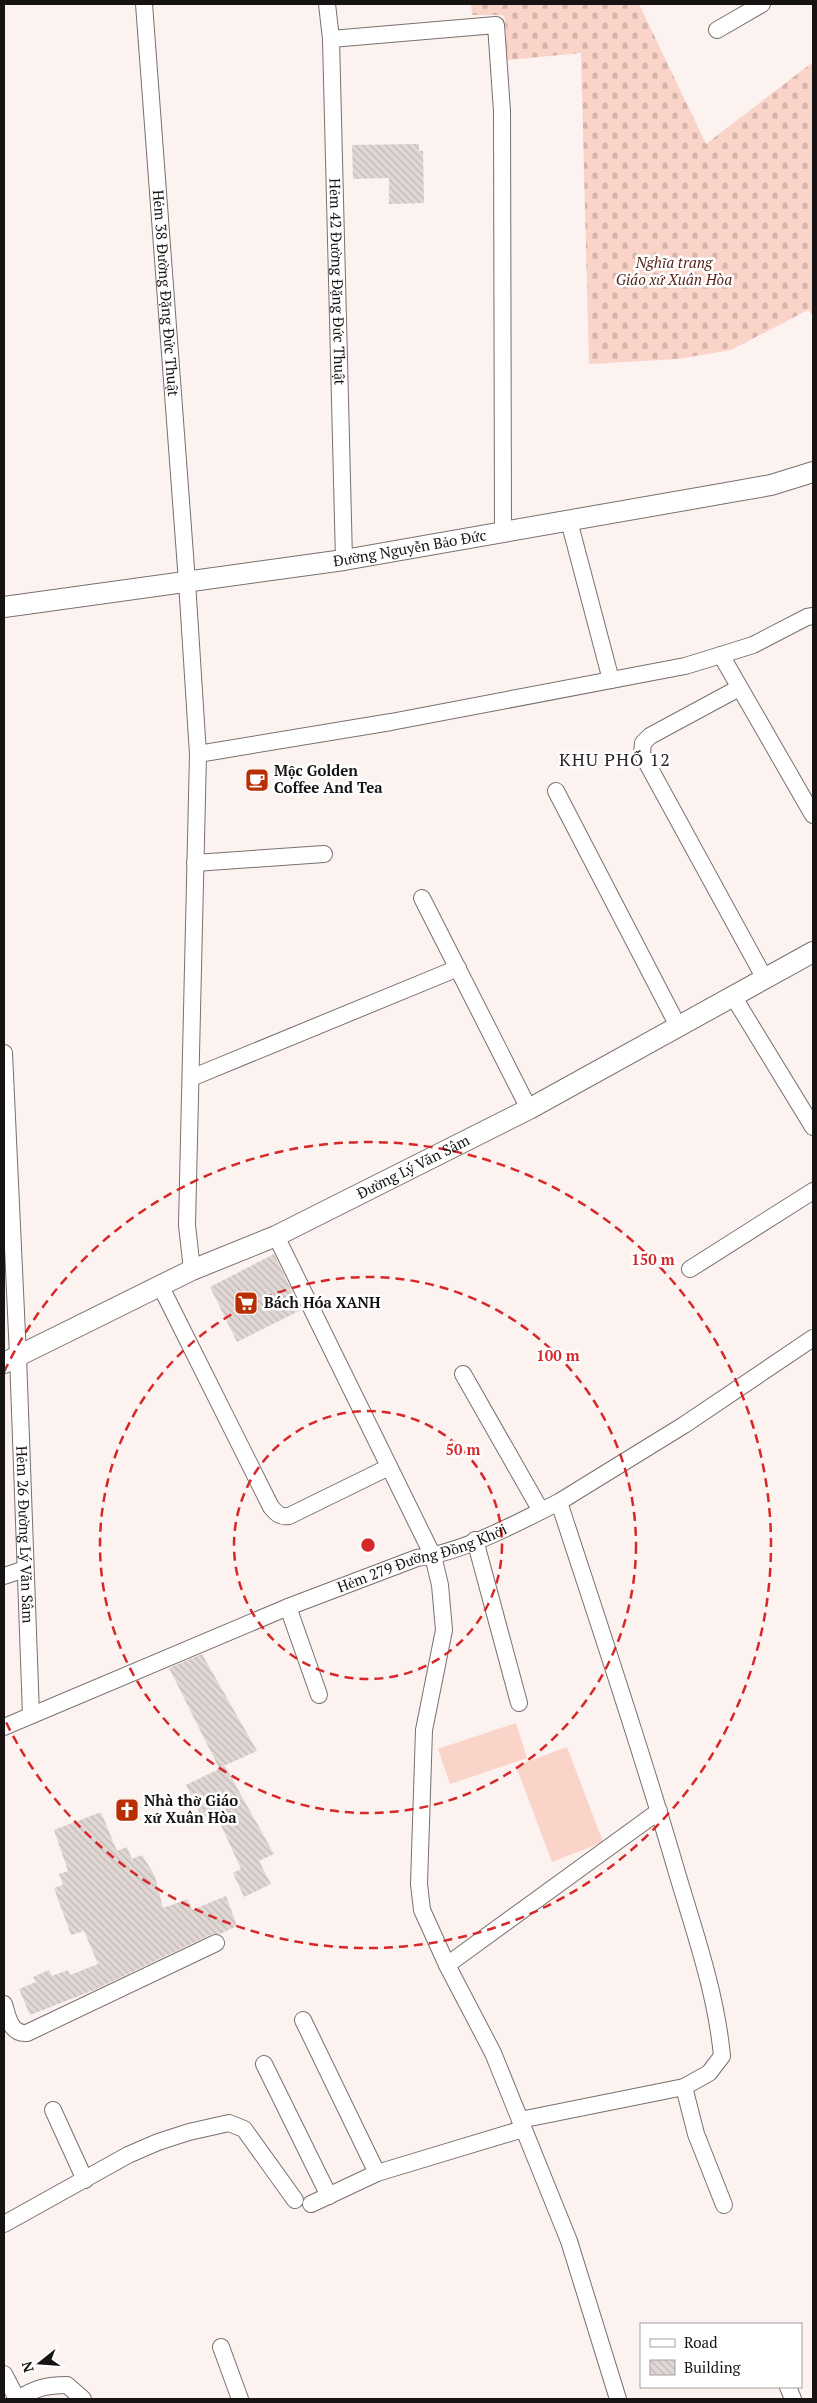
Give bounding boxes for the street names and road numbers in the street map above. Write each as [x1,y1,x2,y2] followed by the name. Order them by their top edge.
[325,178,351,386] street label: Hẻm 42 Đường Đặng Đức Thuật
[149,189,184,398] street label: Hẻm 38 Đường Đặng Đức Thuật
[332,524,488,570] street label: Đường Nguyễn Bảo Đức
[353,1129,473,1203] street label: Đường Lý Văn Sâm
[12,1445,39,1624] street label: Hẻm 26 Đường Lý Văn Sâm
[334,1518,510,1596] street label: Hẻm 279 Đường Đồng Khởi

